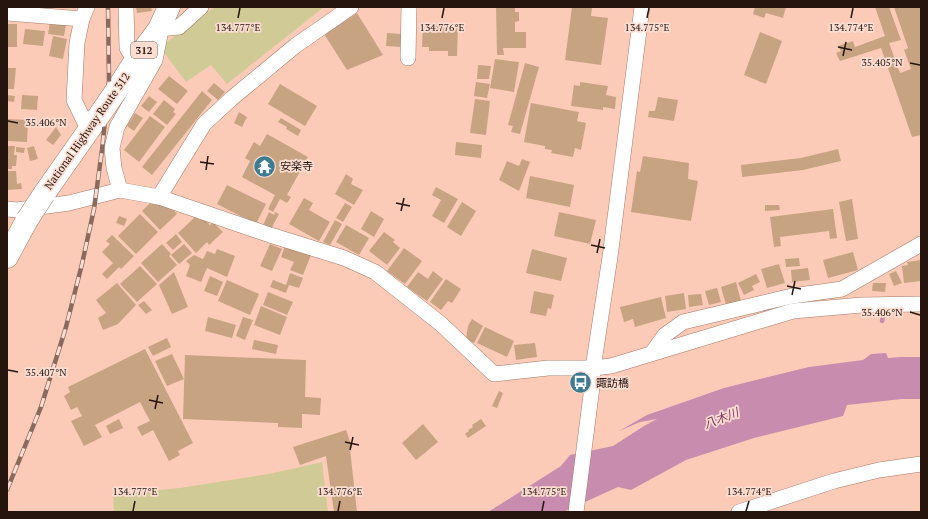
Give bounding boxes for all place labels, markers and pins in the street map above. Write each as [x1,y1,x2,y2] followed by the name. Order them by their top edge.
[252,153,278,179] temple icon: 安楽寺
[280,159,313,173] place label: 安楽寺
[567,370,593,396] bus stop icon: 諏訪橋
[596,376,629,390] place label: 諏訪橋

